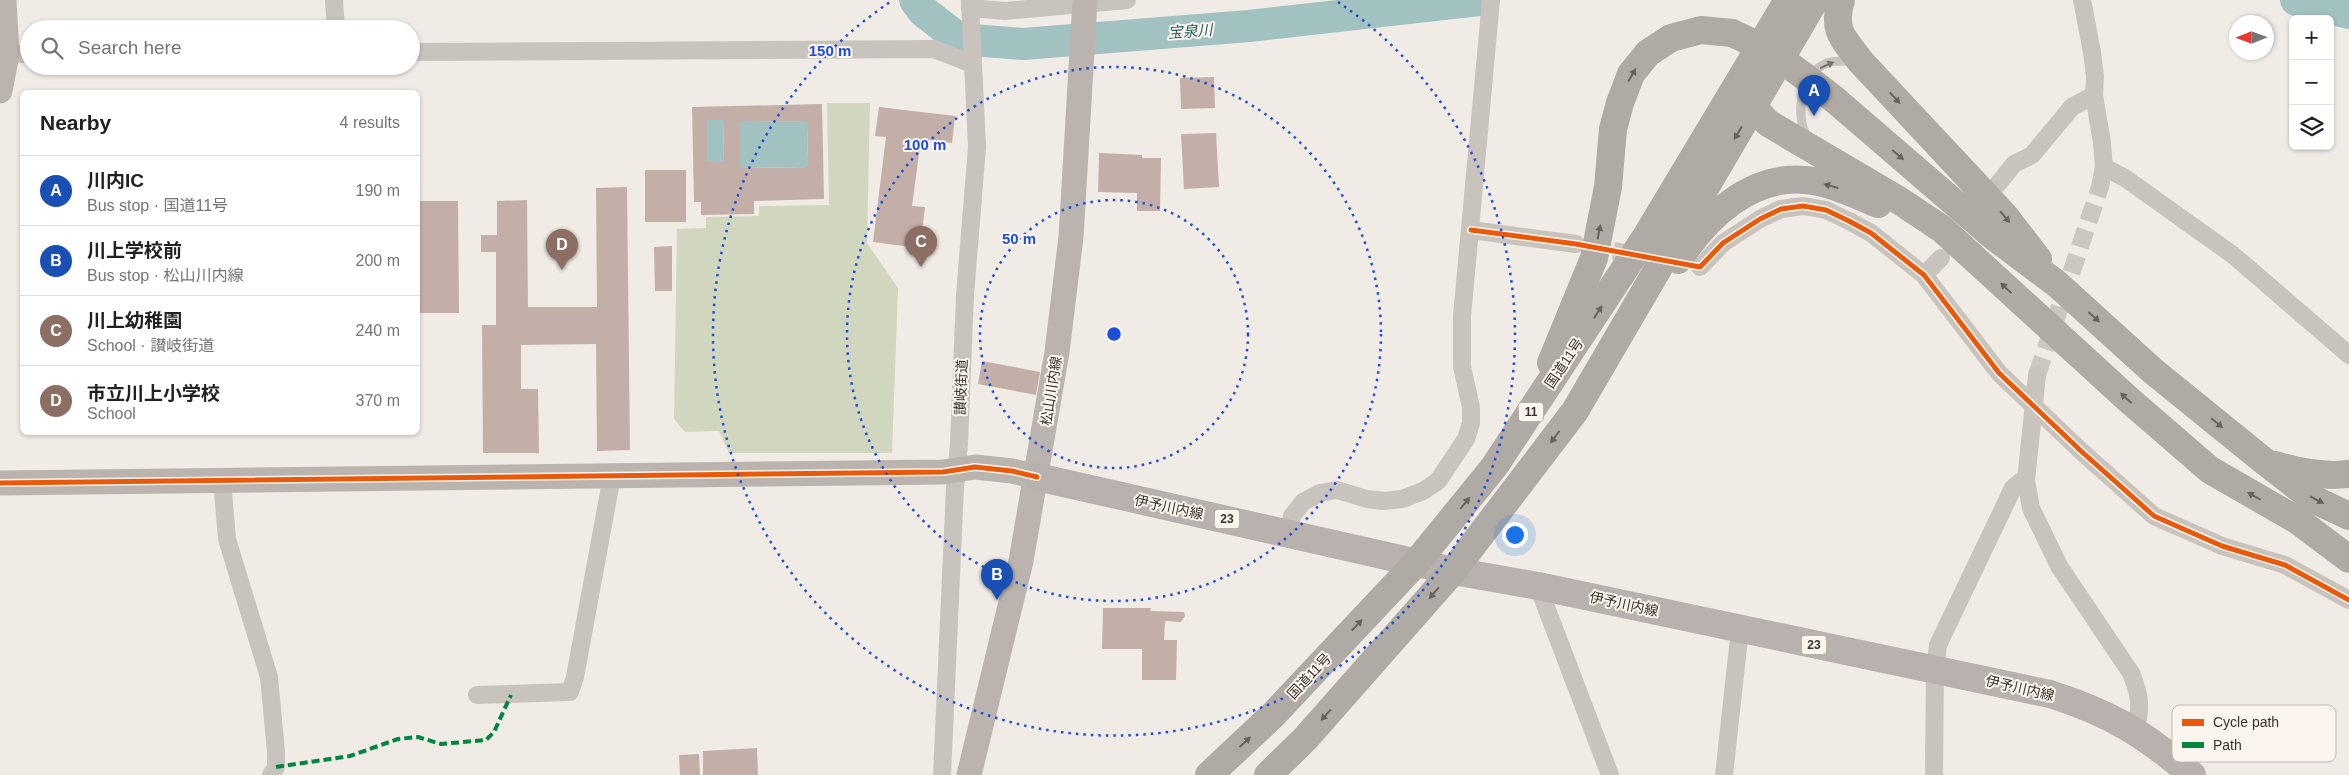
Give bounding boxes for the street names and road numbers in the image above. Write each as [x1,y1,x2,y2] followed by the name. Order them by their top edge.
[1542,335,1586,391] street label: 国道11号
[1038,355,1064,427] street label: 松山川内線
[952,359,970,415] street label: 讃岐街道
[1518,402,1544,422] road number: 11
[1133,492,1205,522] street label: 伊予川内線
[1214,509,1240,528] road number: 23
[1588,589,1660,619] street label: 伊予川内線
[1802,636,1826,654] road number: 23
[1284,650,1334,702] street label: 国道11号
[1984,672,2056,704] street label: 伊予川内線

